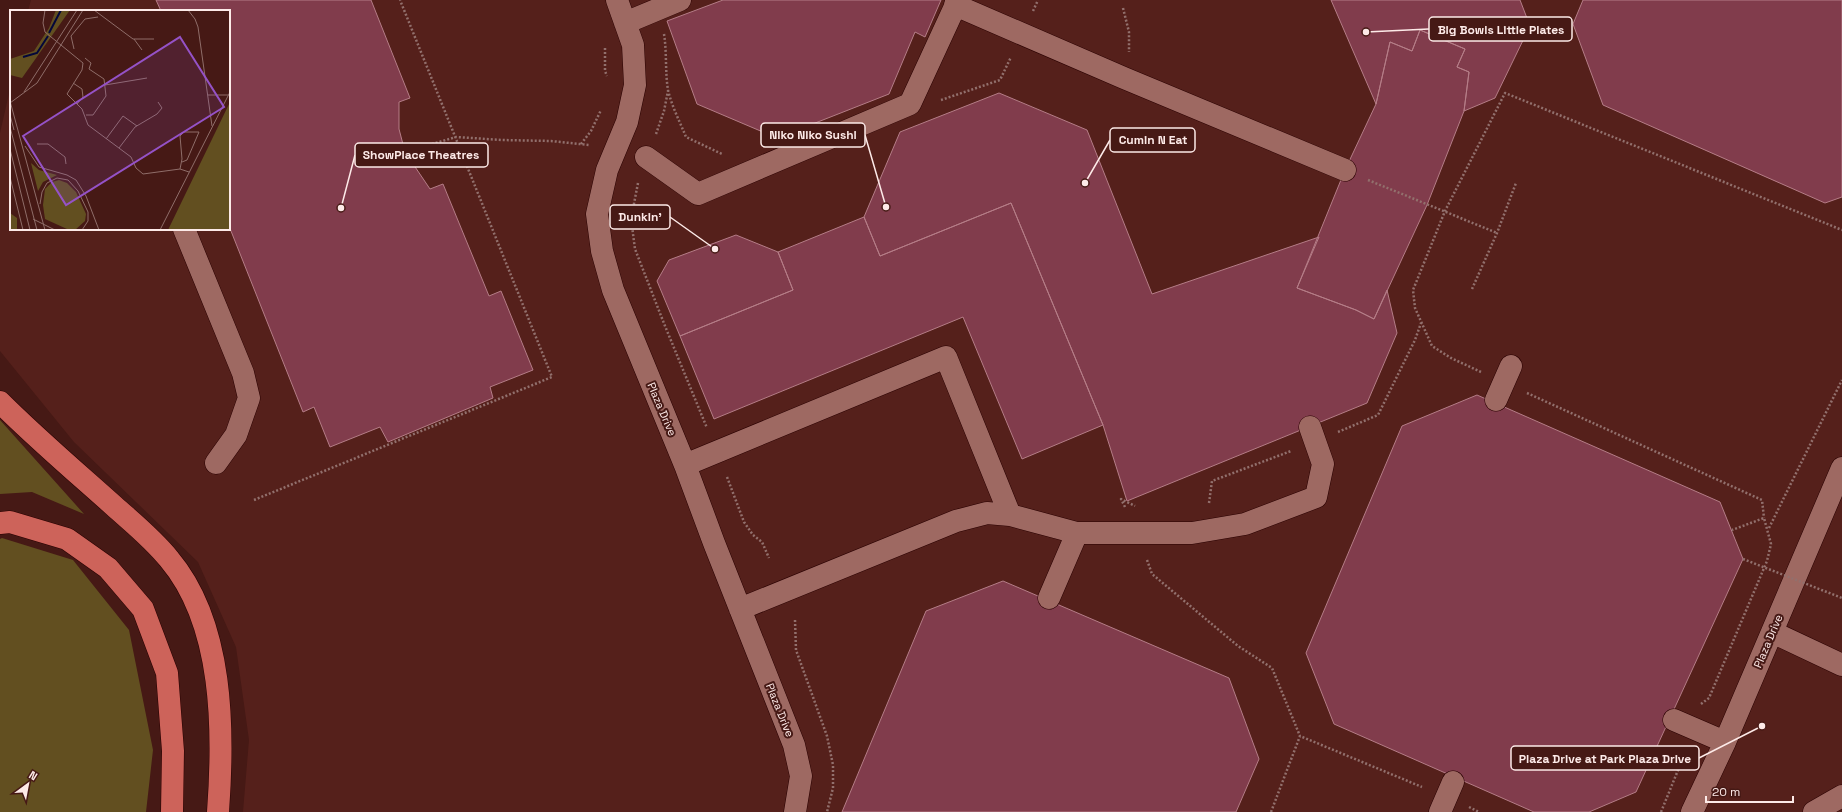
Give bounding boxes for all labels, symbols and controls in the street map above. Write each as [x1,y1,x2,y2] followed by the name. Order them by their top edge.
[10,10,230,230] inset map
[1429,17,1572,41] callout: Big Bowls Little Plates
[1438,22,1564,38] text: Big Bowls Little Plates
[761,123,865,147] callout: Niko Niko Sushi
[769,127,857,143] text: Niko Niko Sushi
[1110,128,1195,152] callout: Cumin N Eat
[1119,132,1187,148] text: Cumin N Eat
[355,143,488,167] callout: ShowPlace Theatres
[363,147,479,163] text: ShowPlace Theatres
[610,205,670,229] callout: Dunkin'
[618,209,662,225] text: Dunkin'
[644,380,680,438] street label: Plaza Drive
[1750,612,1786,670] street label: Plaza Drive
[763,681,797,739] street label: Plaza Drive
[1511,746,1699,770] callout: Plaza Drive at Park Plaza Drive
[1519,751,1691,767] text: Plaza Drive at Park Plaza Drive
[8,764,48,804] north arrow
[26,768,40,783] text: N
[1706,778,1793,804] scale bar
[1712,784,1740,800] text: 20 m

